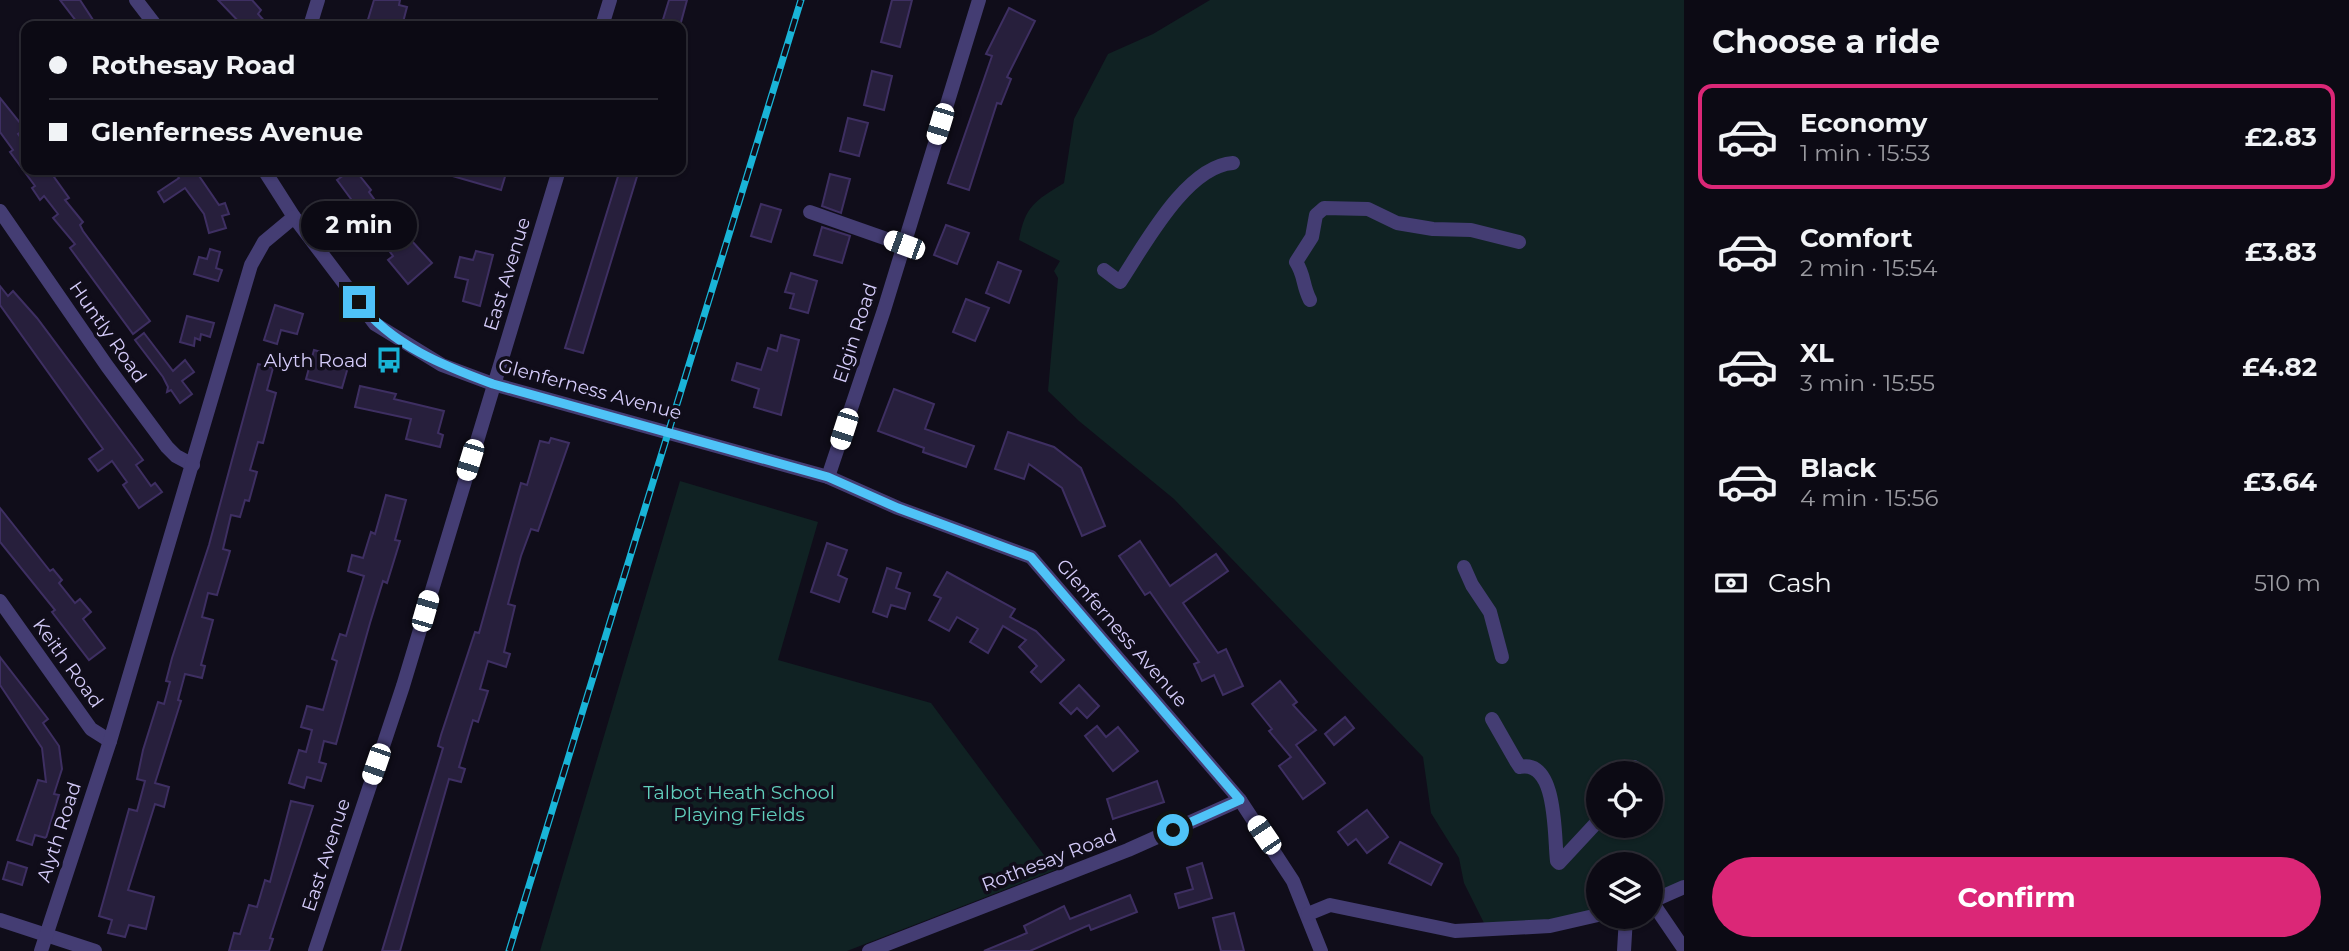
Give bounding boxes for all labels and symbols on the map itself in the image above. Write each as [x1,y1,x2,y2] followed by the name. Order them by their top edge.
[924,101,957,147] car
[301,201,417,250] callout: 2 min
[479,214,535,334] street label: East Avenue
[881,228,928,262] car
[65,277,151,387] street label: Huntly Road
[828,280,882,386] street label: Elgin Road
[343,286,375,318] route end
[374,345,404,375] bus stop icon: Alyth Road
[264,349,368,372] place label: Alyth Road
[496,353,684,425] street label: Glenferness Avenue
[828,406,861,452] car
[454,437,487,483] car
[1051,554,1193,712] street label: Glenferness Avenue
[410,588,441,634] car
[28,614,108,712] street label: Keith Road
[360,741,393,787] car
[32,779,86,885] street label: Alyth Road
[643,781,835,826] park label: Talbot Heath School Playing Fields
[297,796,355,914] street label: East Avenue
[1244,812,1285,858] car
[1157,814,1189,846] route start
[978,824,1120,896] street label: Rothesay Road

